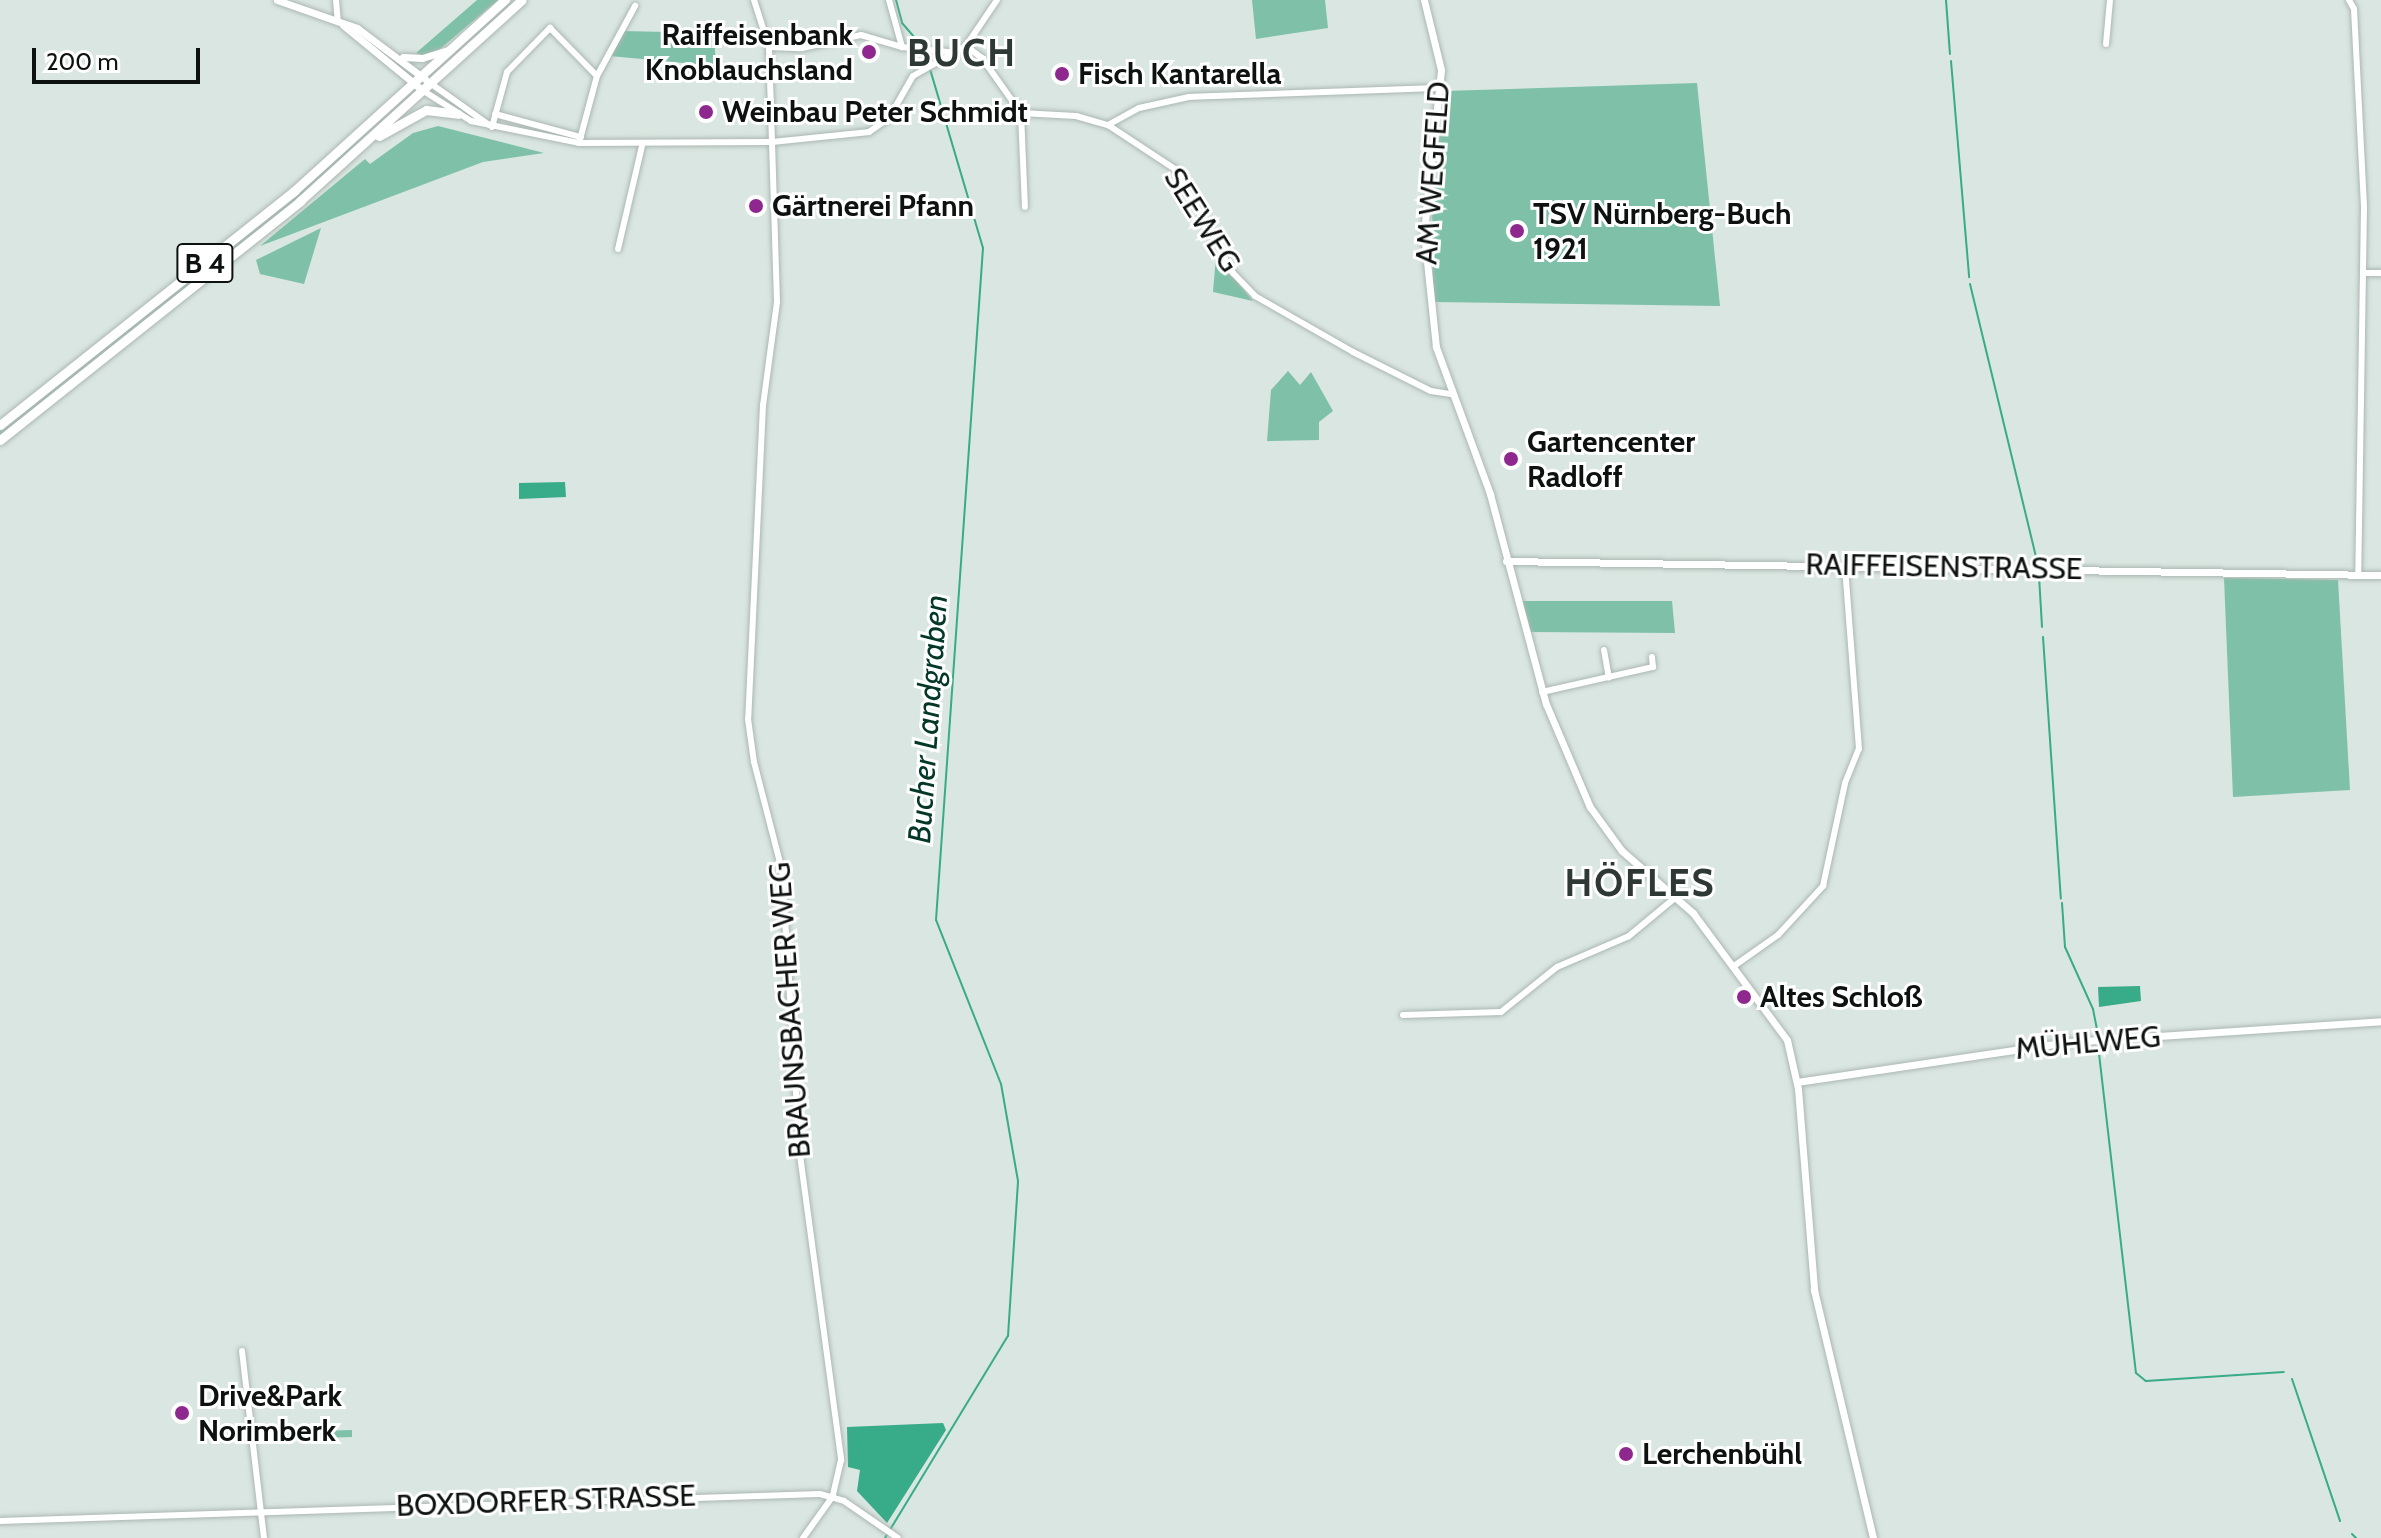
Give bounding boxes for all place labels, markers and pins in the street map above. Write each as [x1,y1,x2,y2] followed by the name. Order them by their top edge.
[645,17,853,88] place label: Raiffeisenbank Knoblauchsland
[860,43,878,61] marker: Raiffeisenbank Knoblauchsland
[1078,56,1281,92] place label: Fisch Kantarella
[1053,65,1071,83] marker: Fisch Kantarella
[722,94,1028,130] place label: Weinbau Peter Schmidt
[697,103,715,121] marker: Weinbau Peter Schmidt
[772,188,974,224] place label: Gärtnerei Pfann
[1533,196,1791,266] place label: TSV Nürnberg-Buch 1921
[747,197,765,215] marker: Gärtnerei Pfann
[1508,222,1526,240] marker: TSV Nürnberg-Buch 1921
[1527,424,1695,494] place label: Gartencenter Radloff
[1502,450,1520,468] marker: Gartencenter Radloff
[1760,979,1923,1015] place label: Altes Schloß
[1735,988,1753,1006] marker: Altes Schloß
[198,1378,342,1448] place label: Drive&Park Norimberk
[173,1404,191,1422] marker: Drive&Park Norimberk
[1642,1436,1802,1472] place label: Lerchenbühl
[1617,1445,1635,1463] marker: Lerchenbühl

